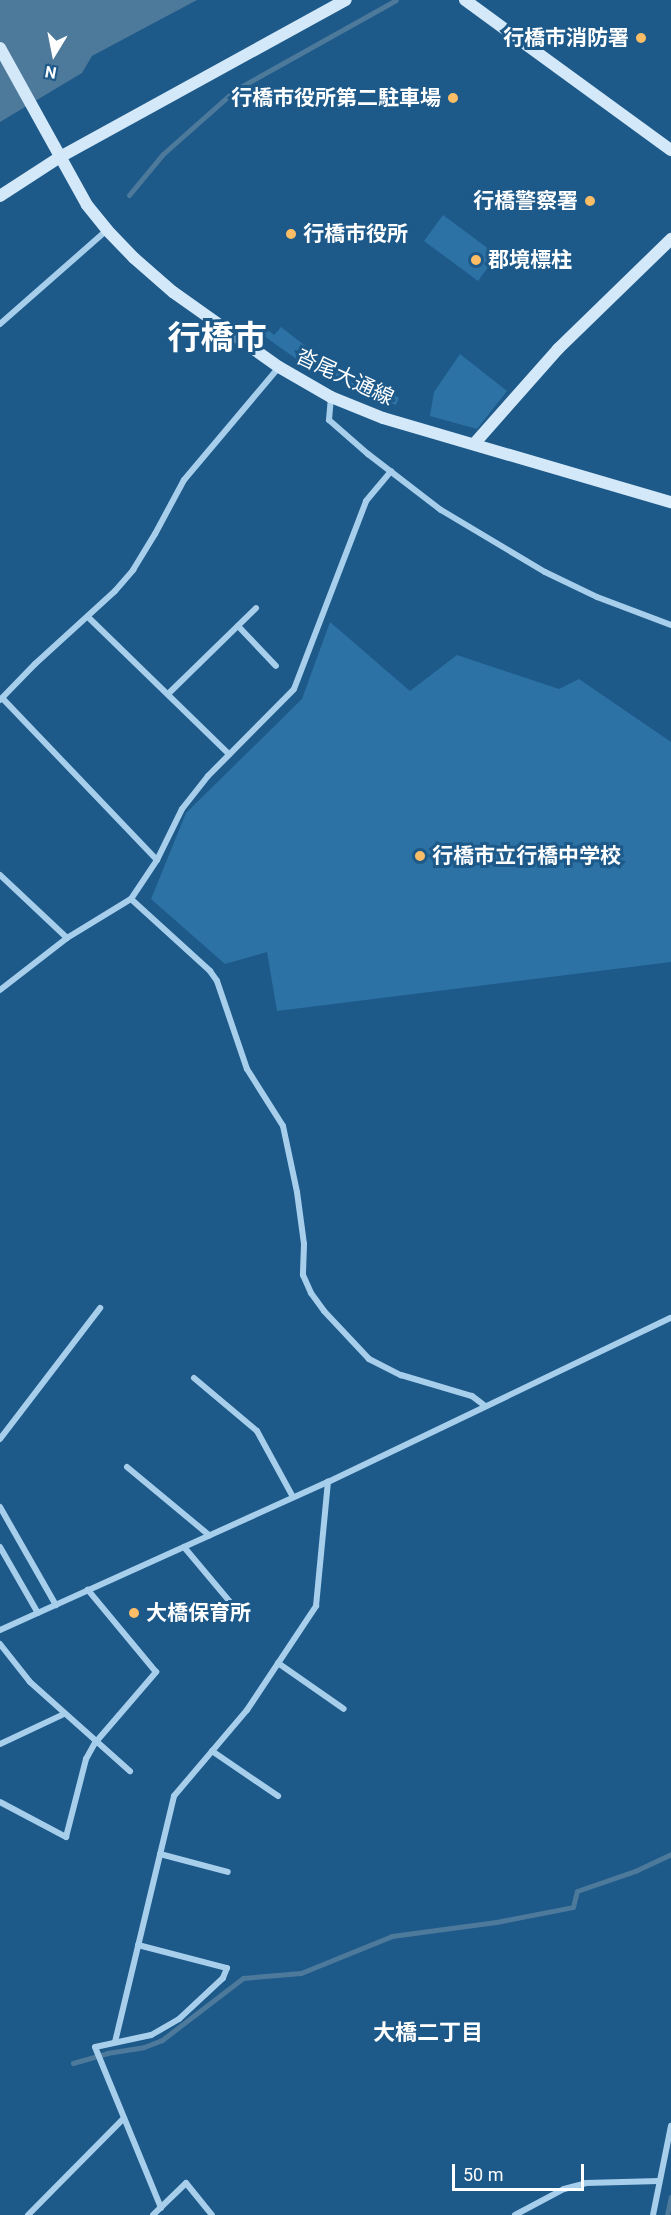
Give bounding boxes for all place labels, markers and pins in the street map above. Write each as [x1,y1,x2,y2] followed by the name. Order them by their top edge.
[503,25,629,51] place label: 行橋市消防署
[634,31,648,45] marker: 行橋市消防署
[231,85,441,111] place label: 行橋市役所第二駐車場
[446,91,460,105] marker: 行橋市役所第二駐車場
[473,188,578,214] place label: 行橋警察署
[583,194,597,208] marker: 行橋警察署
[303,221,408,247] place label: 行橋市役所
[284,227,298,241] marker: 行橋市役所
[488,247,572,273] place label: 郡境標柱
[469,253,483,267] marker: 郡境標柱
[432,843,621,869] place label: 行橋市立行橋中学校
[413,849,427,863] marker: 行橋市立行橋中学校
[146,1600,251,1626] place label: 大橋保育所
[127,1606,141,1620] marker: 大橋保育所

